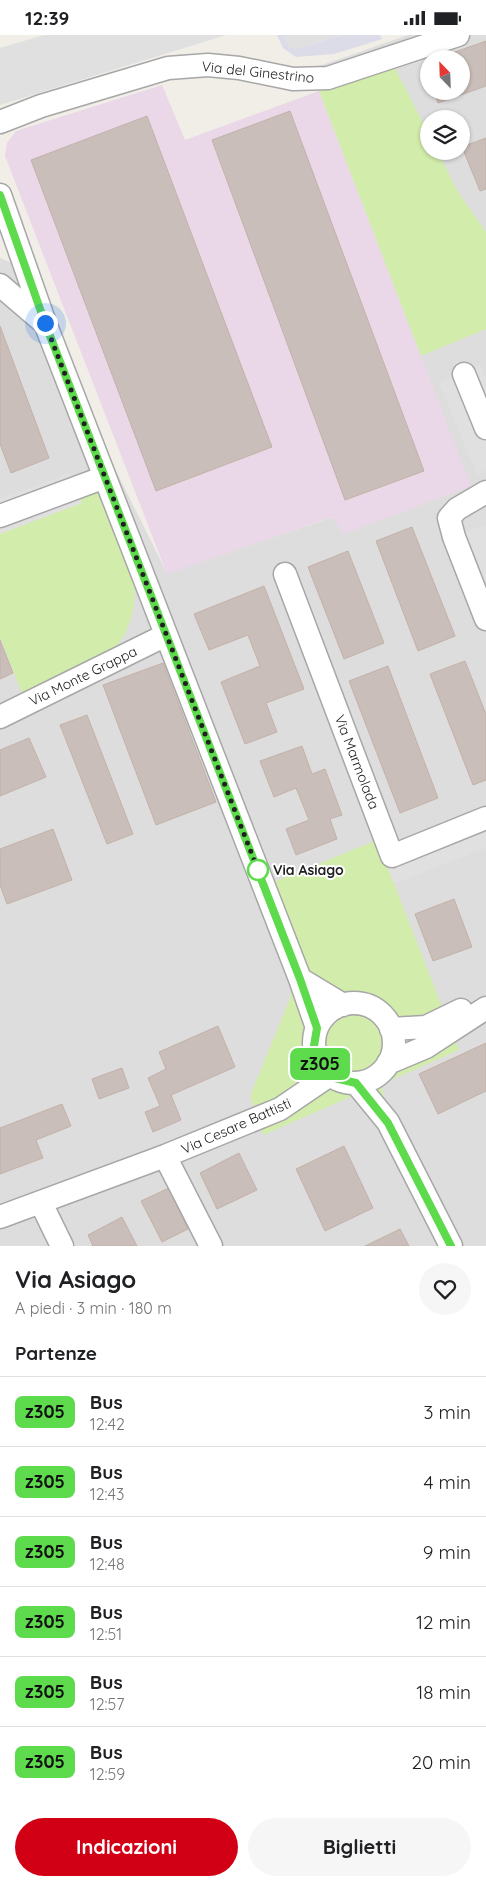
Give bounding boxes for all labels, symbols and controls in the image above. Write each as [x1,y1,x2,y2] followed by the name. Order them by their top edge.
[25,6,69,30] text: 12:39
[420,50,470,100] north arrow
[420,50,470,160] map controls
[201,57,315,87] street label: Via del Ginestrino
[420,110,470,160] button: layers
[33,311,58,336] your location
[26,642,140,710] street label: Via Monte Grappa
[331,712,383,812] street label: Via Marmolada
[247,859,269,881] marker: Via Asiago
[273,861,344,879] place label: Via Asiago
[285,1048,355,1080] line badge: z305
[300,1052,340,1075] text: z305
[178,1094,294,1158] street label: Via Cesare Battisti
[419,1263,471,1315] button: heart
[15,1264,136,1294] text: Via Asiago
[15,1298,172,1318] text: A piedi · 3 min · 180 m
[15,1341,97,1365] text: Partenze
[90,1390,123,1414] text: Bus
[25,1400,65,1423] text: z305
[423,1400,471,1424] text: 3 min
[90,1414,125,1434] text: 12:42
[90,1460,123,1484] text: Bus
[25,1470,65,1493] text: z305
[423,1470,471,1494] text: 4 min
[90,1484,124,1504] text: 12:43
[90,1530,123,1554] text: Bus
[25,1540,65,1563] text: z305
[423,1540,471,1564] text: 9 min
[90,1554,125,1574] text: 12:48
[90,1600,123,1624] text: Bus
[25,1610,65,1633] text: z305
[416,1610,471,1634] text: 12 min
[90,1624,122,1644] text: 12:51
[90,1670,123,1694] text: Bus
[25,1680,65,1703] text: z305
[416,1680,471,1704] text: 18 min
[90,1694,125,1714] text: 12:57
[90,1740,123,1764] text: Bus
[25,1750,65,1773] text: z305
[412,1750,471,1774] text: 20 min
[90,1764,125,1784] text: 12:59
[15,1818,238,1876] button: Indicazioni
[248,1818,471,1876] button: Biglietti

